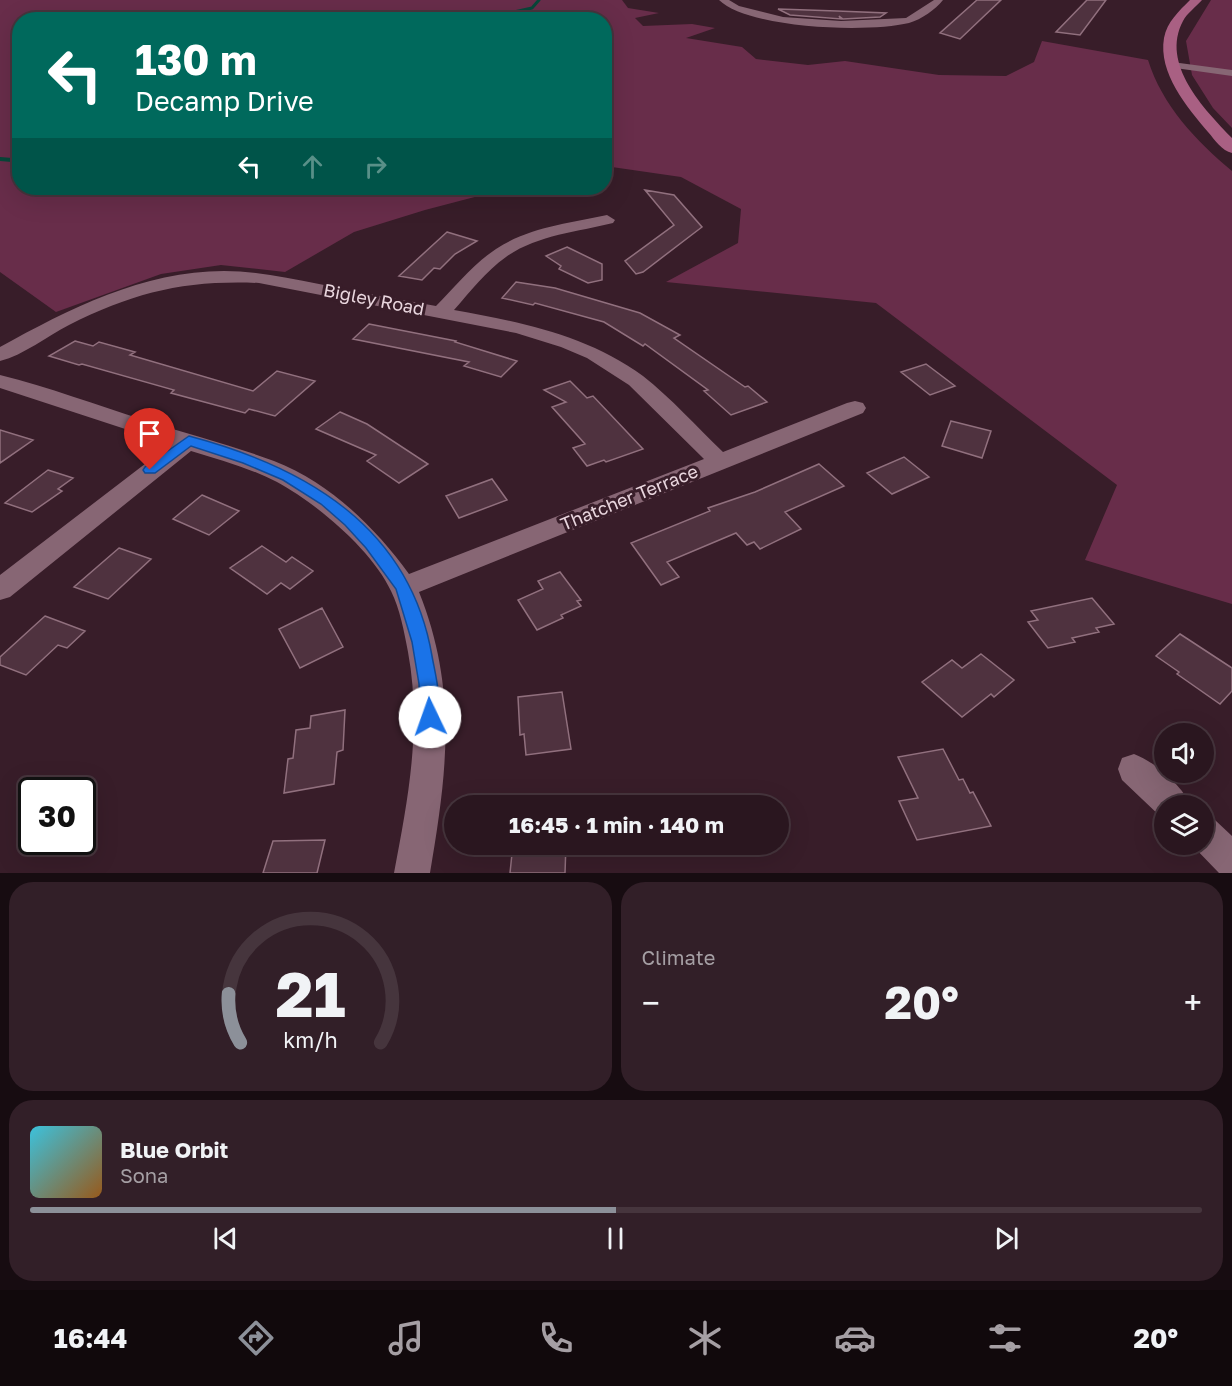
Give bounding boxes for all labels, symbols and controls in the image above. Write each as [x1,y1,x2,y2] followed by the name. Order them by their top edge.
[135,34,257,84] text: 130 m
[36,36,114,114] icon: left
[135,85,314,117] text: Decamp Drive
[233,150,266,183] icon: left
[296,150,329,183] icon: ahead
[359,150,392,183] icon: right
[322,278,426,320] street label: Bigley Road
[124,408,175,470] pin
[133,417,166,450] icon: arrive
[557,459,701,535] street label: Thatcher Terrace
[398,685,462,749] position arrow
[1154,723,1214,855] map controls
[1154,723,1214,783] button: sound
[18,777,96,855] speed limit sign: 30
[1154,795,1214,855] button: layers
[509,811,724,838] text: 16:45 · 1 min · 140 m
[642,945,715,969] text: Climate
[275,956,345,1031] text: 21
[885,975,959,1029] text: 20°
[642,983,660,1022] text: −
[1184,983,1202,1022] text: +
[283,1028,338,1054] text: km/h
[120,1136,228,1163] text: Blue Orbit
[120,1163,168,1187] text: Sona
[209,1222,242,1255] icon: previous
[599,1222,632,1255] icon: pause
[990,1222,1023,1255] icon: next
[235,1317,277,1359] icon: directions
[385,1317,427,1359] icon: music
[535,1317,577,1359] icon: phone
[684,1317,726,1359] icon: climate
[834,1317,876,1359] icon: car
[984,1317,1026,1359] icon: filters
[54,1322,127,1354] text: 16:44
[1133,1322,1178,1354] text: 20°

